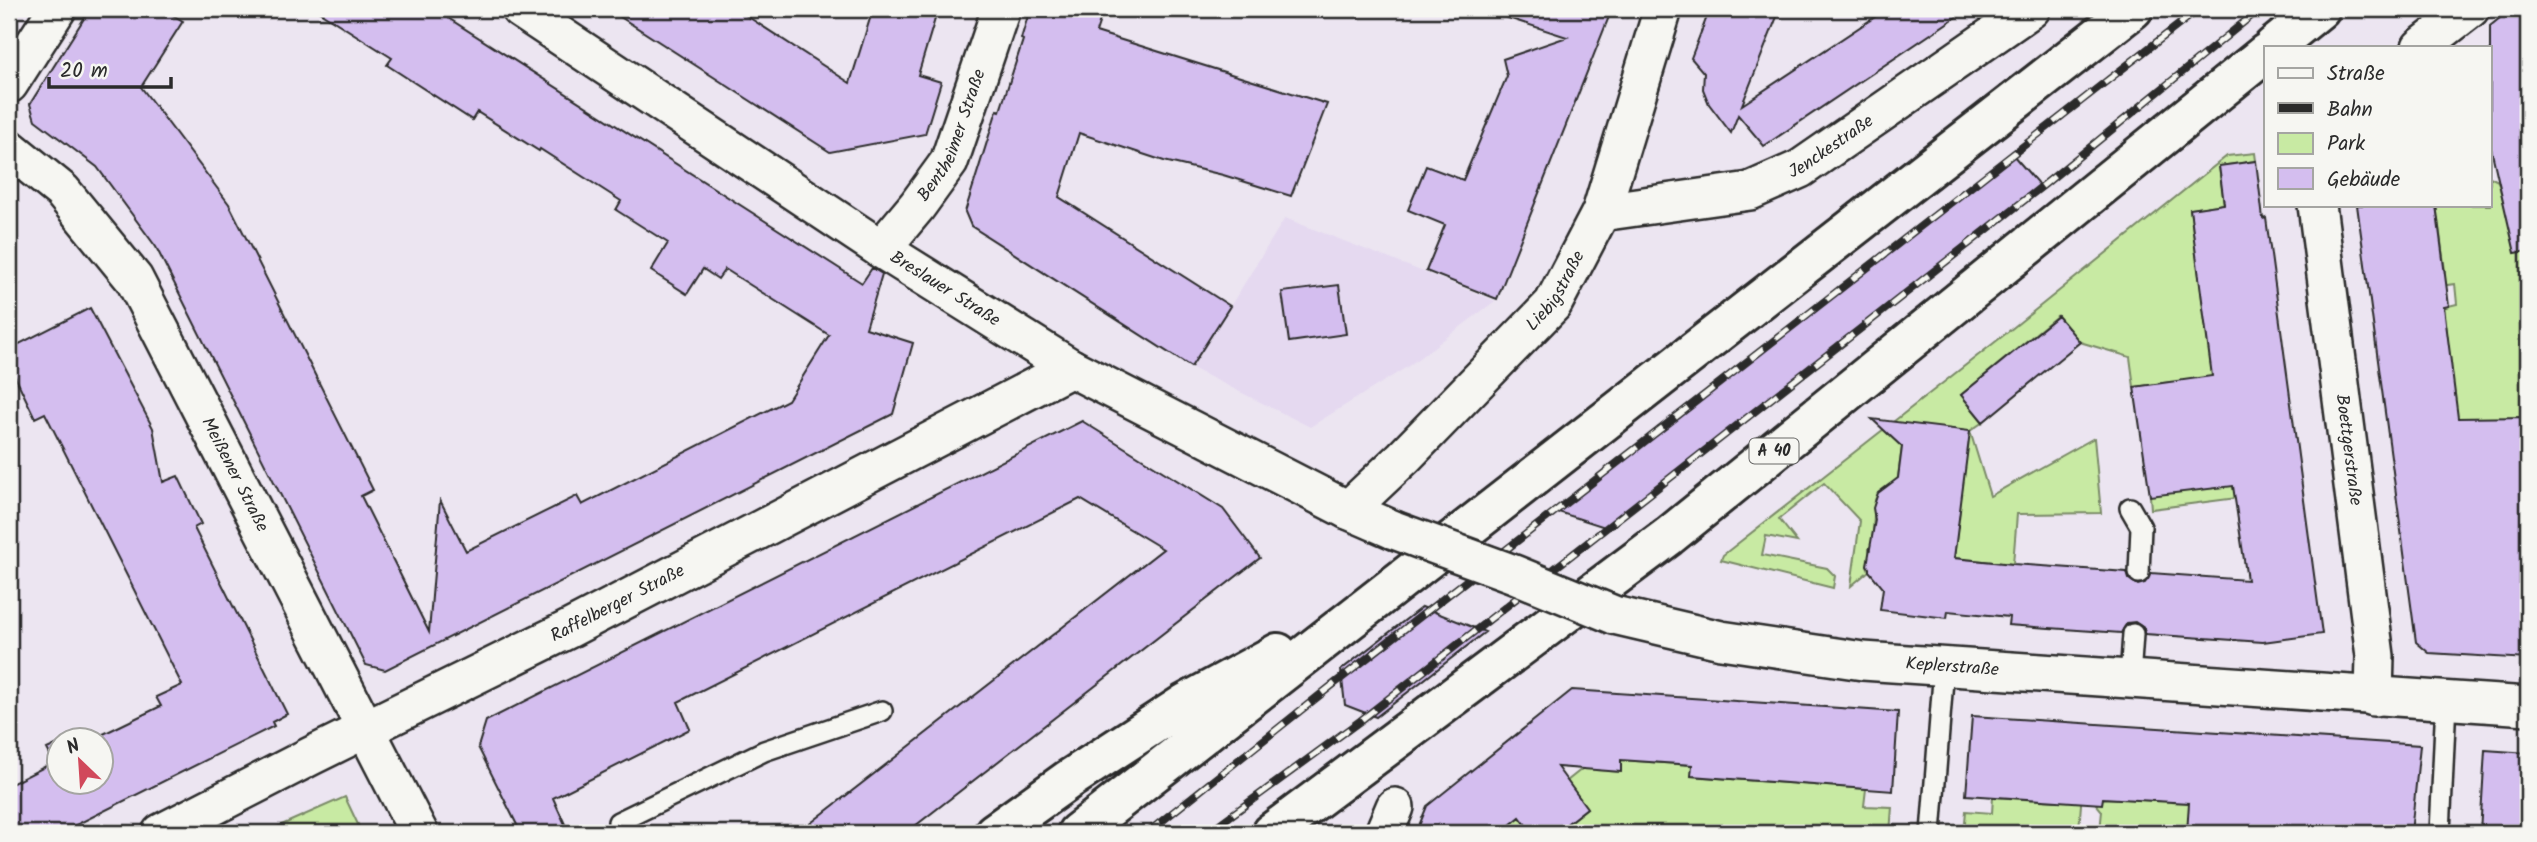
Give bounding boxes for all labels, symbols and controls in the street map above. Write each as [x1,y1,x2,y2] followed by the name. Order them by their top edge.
[49,46,172,90] scale bar
[2264,46,2492,206] legend
[60,55,108,88] text: 20 m
[2327,58,2385,91] text: Straße
[910,65,994,208] street label: Bentheimer Straße
[2327,94,2373,127] text: Bahn
[1784,107,1880,187] street label: Jenckestraße
[2327,128,2365,161] text: Park
[2327,164,2401,197] text: Gebäude
[884,243,1006,335] street label: Breslauer Straße
[1519,245,1593,338] street label: Liebigstraße
[2327,393,2370,507] street label: Boettgerstraße
[193,412,276,537] street label: Meißener Straße
[1750,438,1798,464] road number: A 40
[545,557,690,650] street label: Raffelberger Straße
[1905,649,2000,685] street label: Keplerstraße
[46,726,116,796] north arrow
[62,731,85,764] text: N

